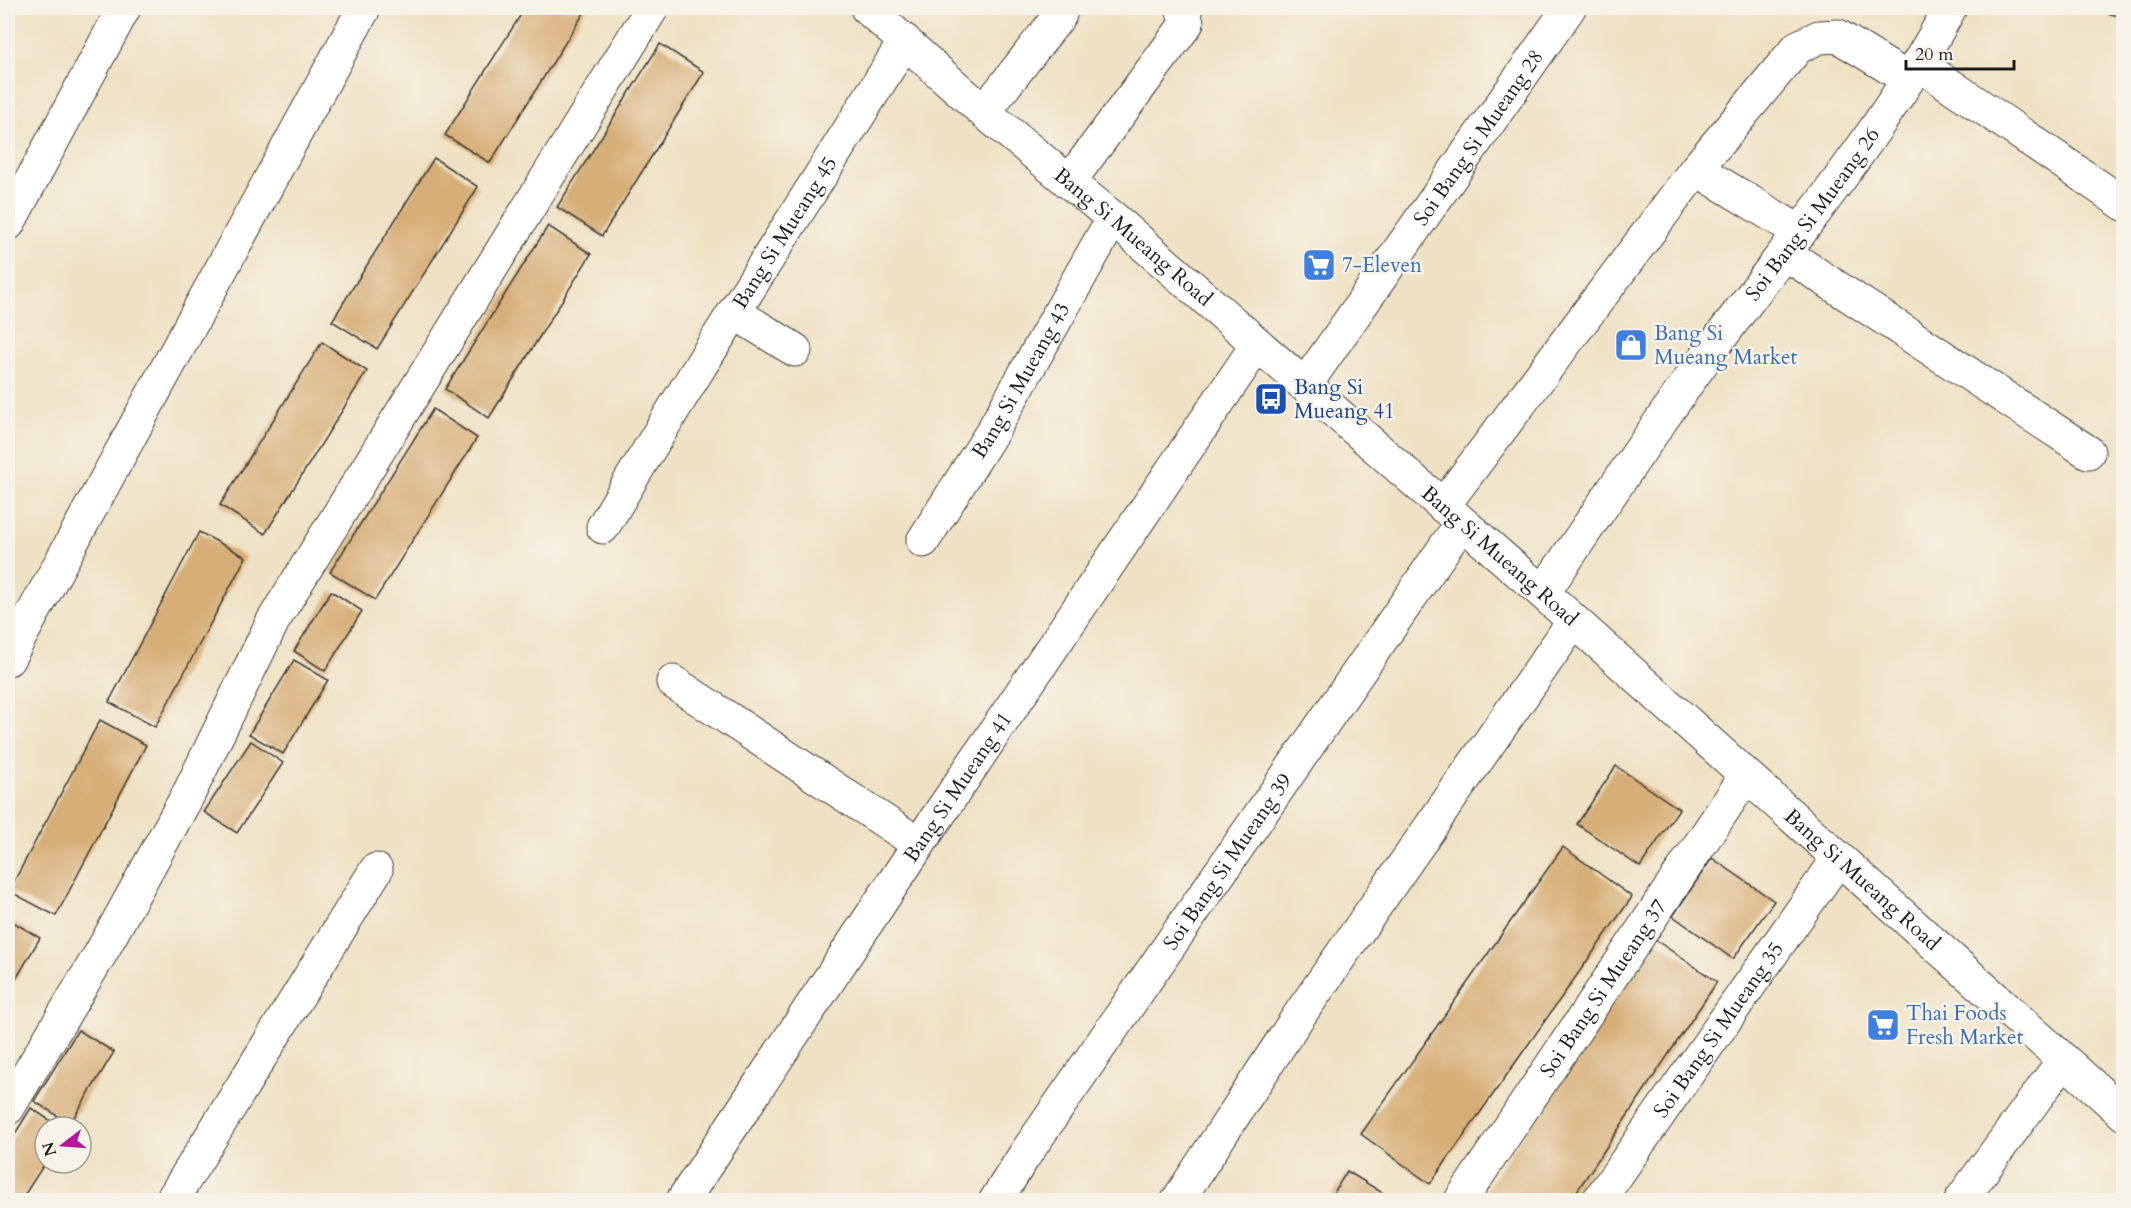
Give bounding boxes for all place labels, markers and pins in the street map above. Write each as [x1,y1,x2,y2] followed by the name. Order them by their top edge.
[1301,247,1337,283] supermarket icon: 7-Eleven
[1342,251,1422,280] place label: 7-Eleven
[1654,319,1798,372] place label: Bang Si Mueang Market
[1613,327,1649,363] shop icon: Bang Si Mueang Market
[1294,373,1395,426] place label: Bang Si Mueang 41
[1253,381,1289,417] bus stop icon: Bang Si Mueang 41
[1906,999,2024,1052] place label: Thai Foods Fresh Market
[1865,1007,1901,1043] supermarket icon: Thai Foods Fresh Market

